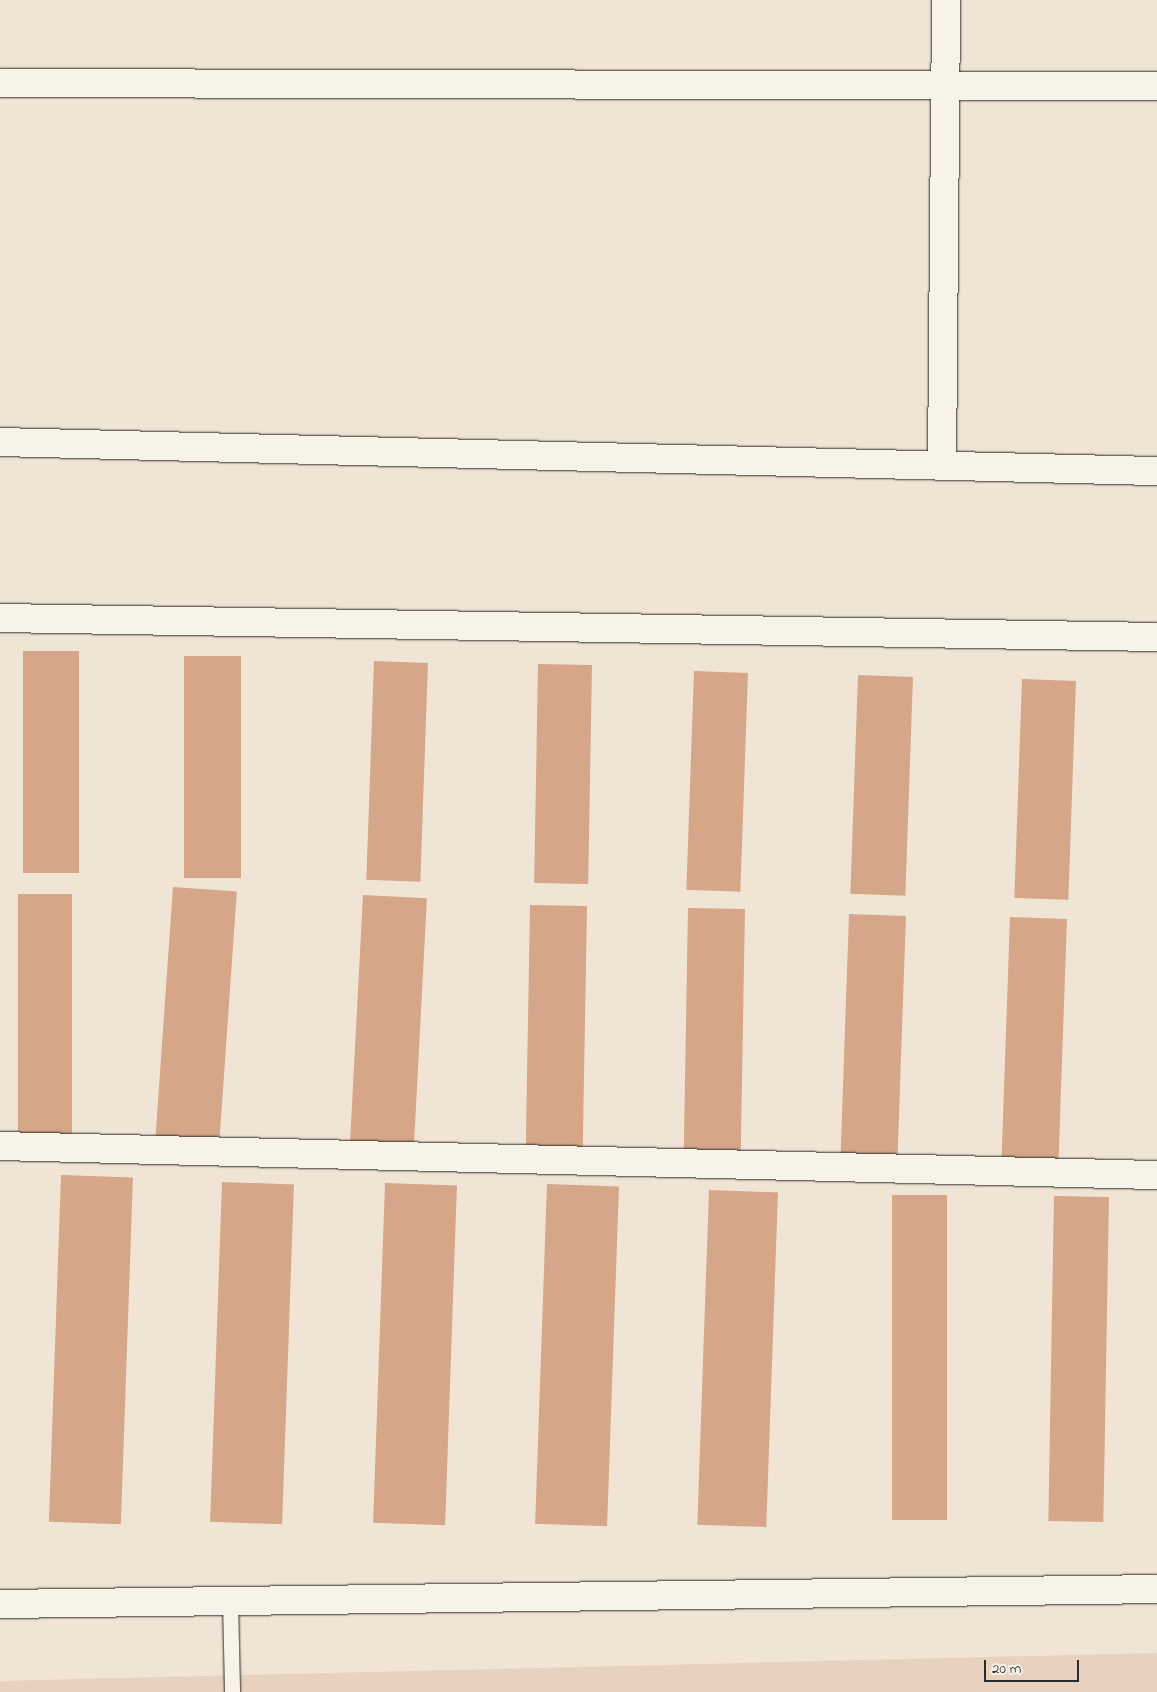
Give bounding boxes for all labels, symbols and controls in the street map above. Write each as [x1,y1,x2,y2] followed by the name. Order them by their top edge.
[987,1650,1082,1682] scale bar
[992,1658,1021,1680] text: 20 m

